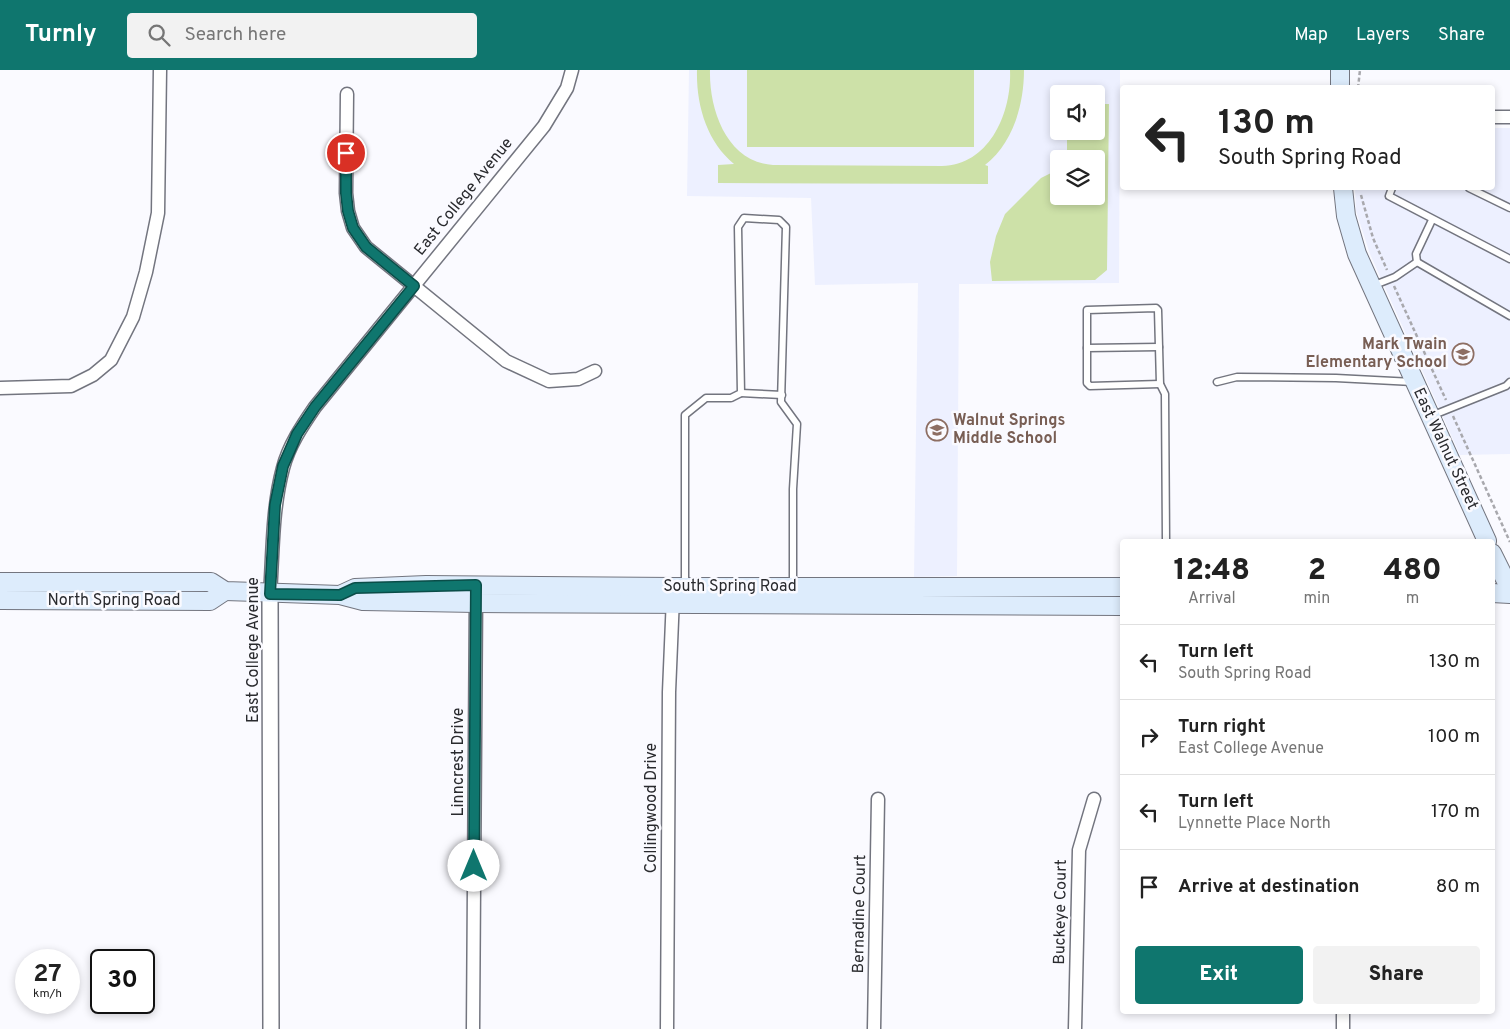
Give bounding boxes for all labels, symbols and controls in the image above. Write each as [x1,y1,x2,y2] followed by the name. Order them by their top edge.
[127,13,477,58] search box
[25,20,97,50] text: Turnly
[145,21,173,49] icon: search
[185,23,286,47] text: Search here
[1294,24,1328,47] text: Map
[1356,24,1410,47] text: Layers
[1438,24,1485,47] text: Share
[1050,85,1105,205] map controls
[1050,85,1105,140] button: sound
[1218,102,1315,146] text: 130 m
[1135,105,1200,170] icon: left
[325,132,367,174] pin
[410,134,518,260] street label: East College Avenue
[332,139,360,167] icon: arrive
[1218,145,1402,172] text: South Spring Road
[1050,150,1105,205] button: layers
[1305,335,1447,373] place label: Mark Twain Elementary School
[1451,342,1475,366] school or university icon: Mark Twain Elementary School
[1408,385,1482,513] street label: East Walnut Street
[953,411,1065,449] place label: Walnut Springs Middle School
[925,418,949,442] school or university icon: Walnut Springs Middle School
[1173,553,1250,590] text: 12:48
[1308,553,1326,590] text: 2
[1384,553,1442,590] text: 480
[244,577,264,723] street label: East College Avenue
[663,577,797,597] street label: South Spring Road
[1188,589,1236,609] text: Arrival
[1304,589,1330,609] text: min
[1406,589,1419,609] text: m
[48,591,180,611] street label: North Spring Road
[1178,640,1254,664] text: Turn left
[1135,648,1163,676] icon: left
[1429,650,1480,674] text: 130 m
[1178,664,1312,684] text: South Spring Road
[449,708,469,816] street label: Linncrest Drive
[1178,715,1266,739] text: Turn right
[1135,723,1163,751] icon: right
[1428,725,1480,749] text: 100 m
[1178,739,1324,759] text: East College Avenue
[642,743,662,873] street label: Collingwood Drive
[1178,790,1254,814] text: Turn left
[1135,798,1163,826] icon: left
[1431,800,1480,824] text: 170 m
[1178,814,1331,834] text: Lynnette Place North
[447,839,499,891] position arrow
[849,854,871,974] street label: Bernadine Court
[1050,859,1072,965] street label: Buckeye Court
[1135,873,1163,901] icon: arrive
[1178,875,1359,899] text: Arrive at destination
[1436,875,1480,899] text: 80 m
[1135,946,1303,1004] button: Exit
[1313,946,1480,1004] button: Share
[90,949,155,1014] speed limit sign: 30
[33,959,62,991] text: 27
[33,986,62,1002] text: km/h

